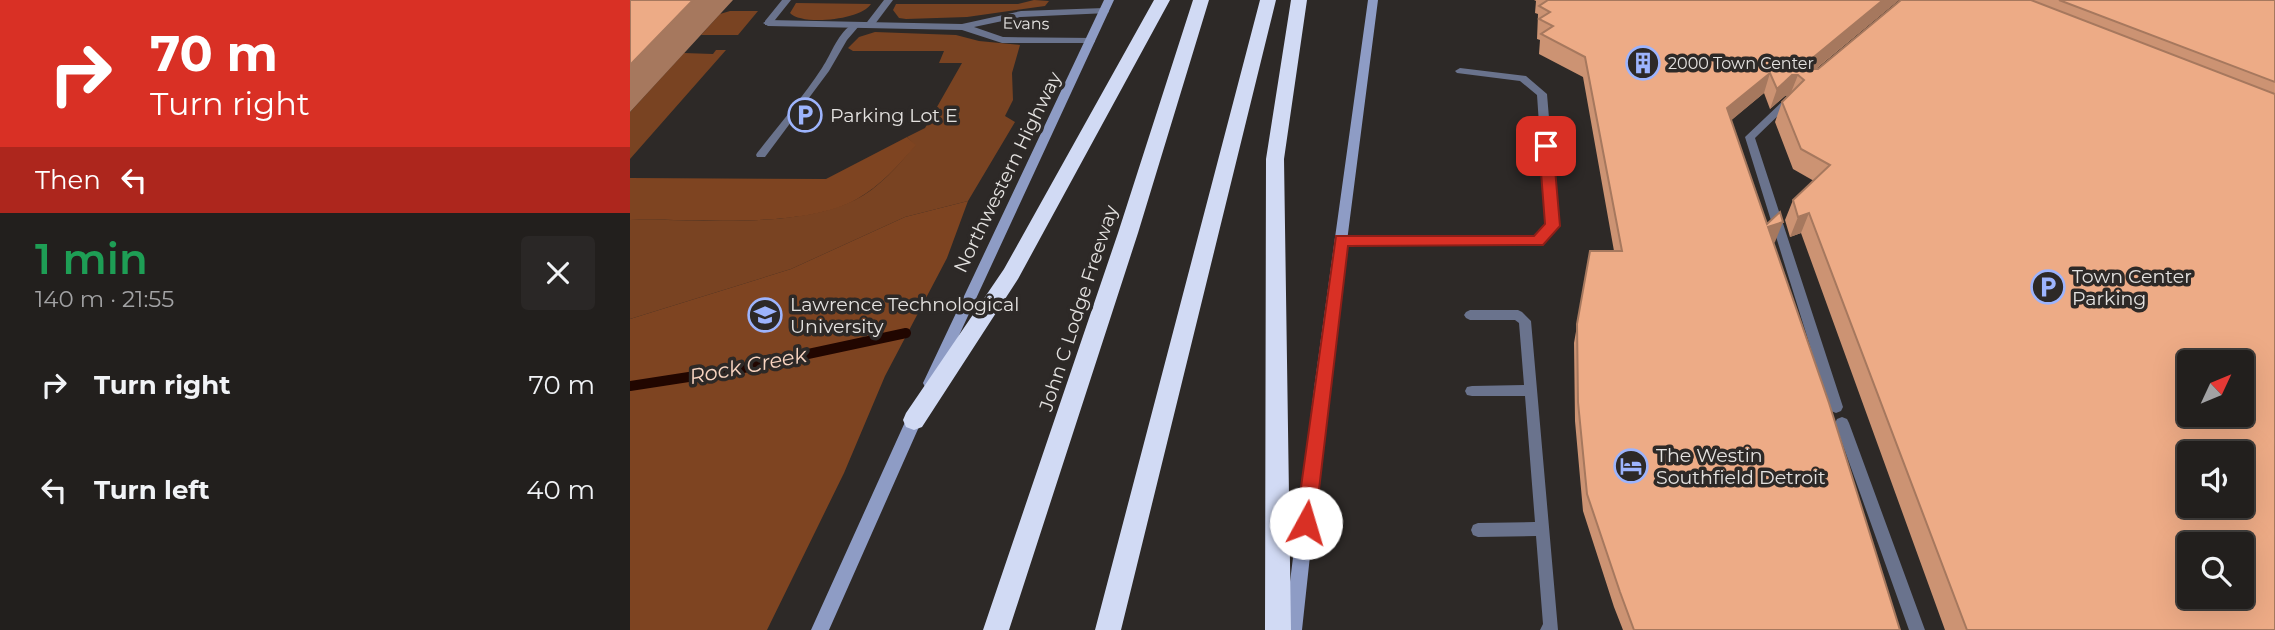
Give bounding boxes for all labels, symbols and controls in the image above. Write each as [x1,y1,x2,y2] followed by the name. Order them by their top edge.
[1002,14,1050,33] street label: Evans
[150,24,278,83] text: 70 m
[35,28,126,119] icon: right
[1624,44,1662,82] building icon: 2000 Town Center
[1668,54,1814,73] place label: 2000 Town Center
[949,67,1066,276] street label: Northwestern Highway
[150,84,310,123] text: Turn right
[786,96,824,134] parking icon: Parking Lot E
[830,104,958,127] place label: Parking Lot E
[1516,116,1576,176] pin
[1527,127,1565,165] icon: arrive
[115,161,153,199] icon: left
[35,164,101,196] text: Then
[1034,202,1123,415] street label: John C Lodge Freeway
[35,233,148,285] text: 1 min
[521,236,595,310] button: close
[2072,265,2192,310] place label: Town Center Parking
[2029,268,2067,306] parking icon: Town Center Parking
[35,285,174,313] text: 140 m · 21:55
[790,293,1019,338] place label: Lawrence Technological University
[746,296,784,334] school or university icon: Lawrence Technological University
[687,342,810,389] water label: Rock Creek
[2177,350,2254,427] north arrow
[2177,350,2254,609] map controls
[35,366,73,404] icon: right
[94,369,230,401] text: Turn right
[529,369,595,401] text: 70 m
[2177,441,2254,518] button: sound
[1656,444,1826,489] place label: The Westin Southfield Detroit
[1612,447,1650,485] hotel icon: The Westin Southfield Detroit
[35,471,73,509] icon: left
[94,474,210,506] text: Turn left
[526,474,595,506] text: 40 m
[1269,486,1343,560] position arrow
[2177,532,2254,609] button: search

